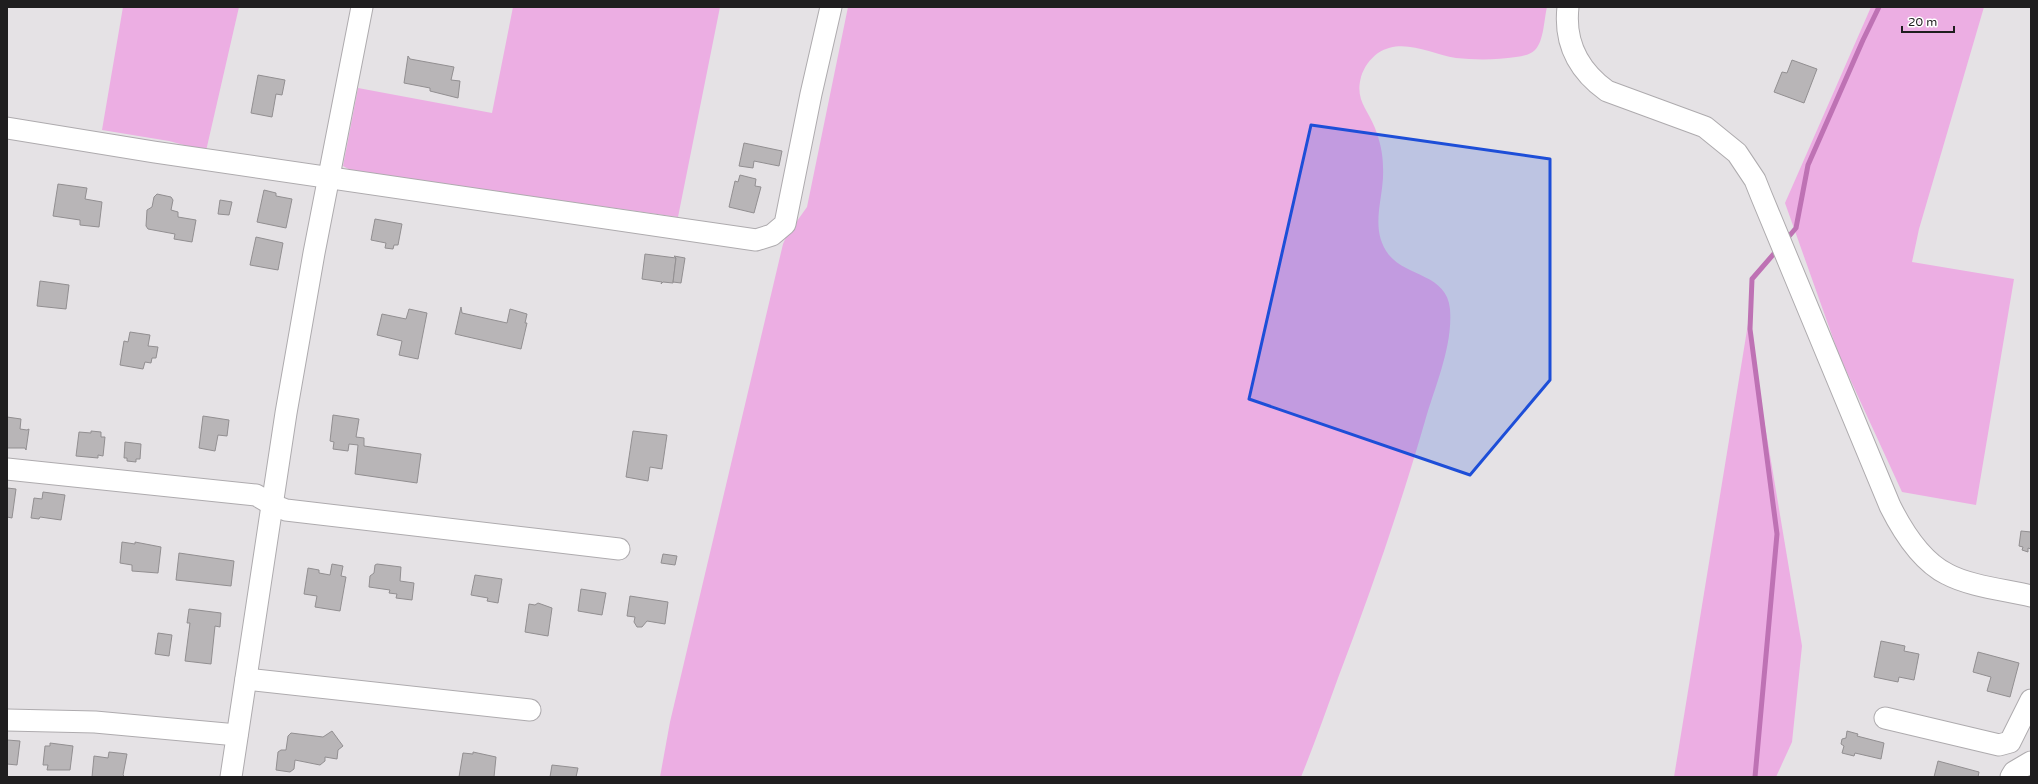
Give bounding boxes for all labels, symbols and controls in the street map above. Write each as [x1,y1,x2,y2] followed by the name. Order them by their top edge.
[1902,8,1954,34] scale bar
[1908,15,1937,29] text: 20 m

